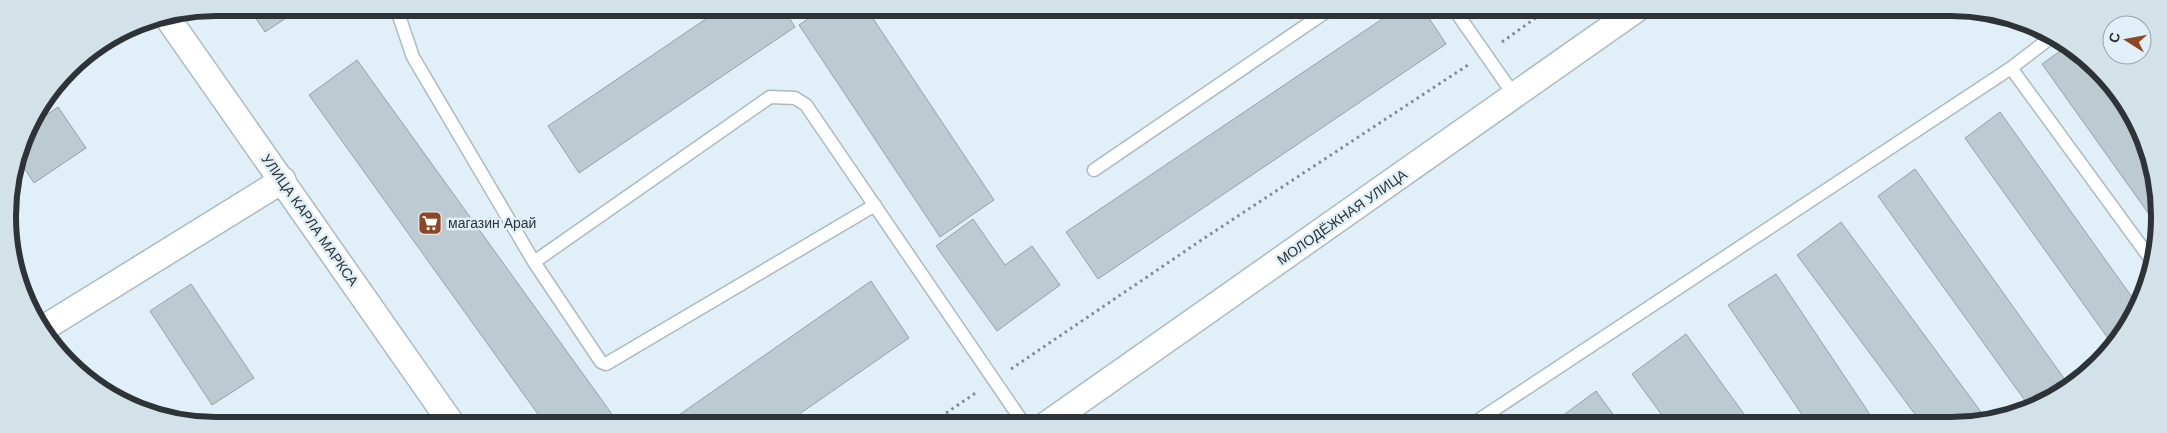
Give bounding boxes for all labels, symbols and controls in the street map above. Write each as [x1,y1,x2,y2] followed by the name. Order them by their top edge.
[2102,15,2152,65] north arrow
[2105,31,2123,44] text: С
[258,151,362,290] street label: УЛИЦА КАРЛА МАРКСА
[1274,166,1411,268] street label: МОЛОДЁЖНАЯ УЛИЦА
[417,210,443,236] supermarket icon: магазин Арай
[448,215,536,231] place label: магазин Арай

